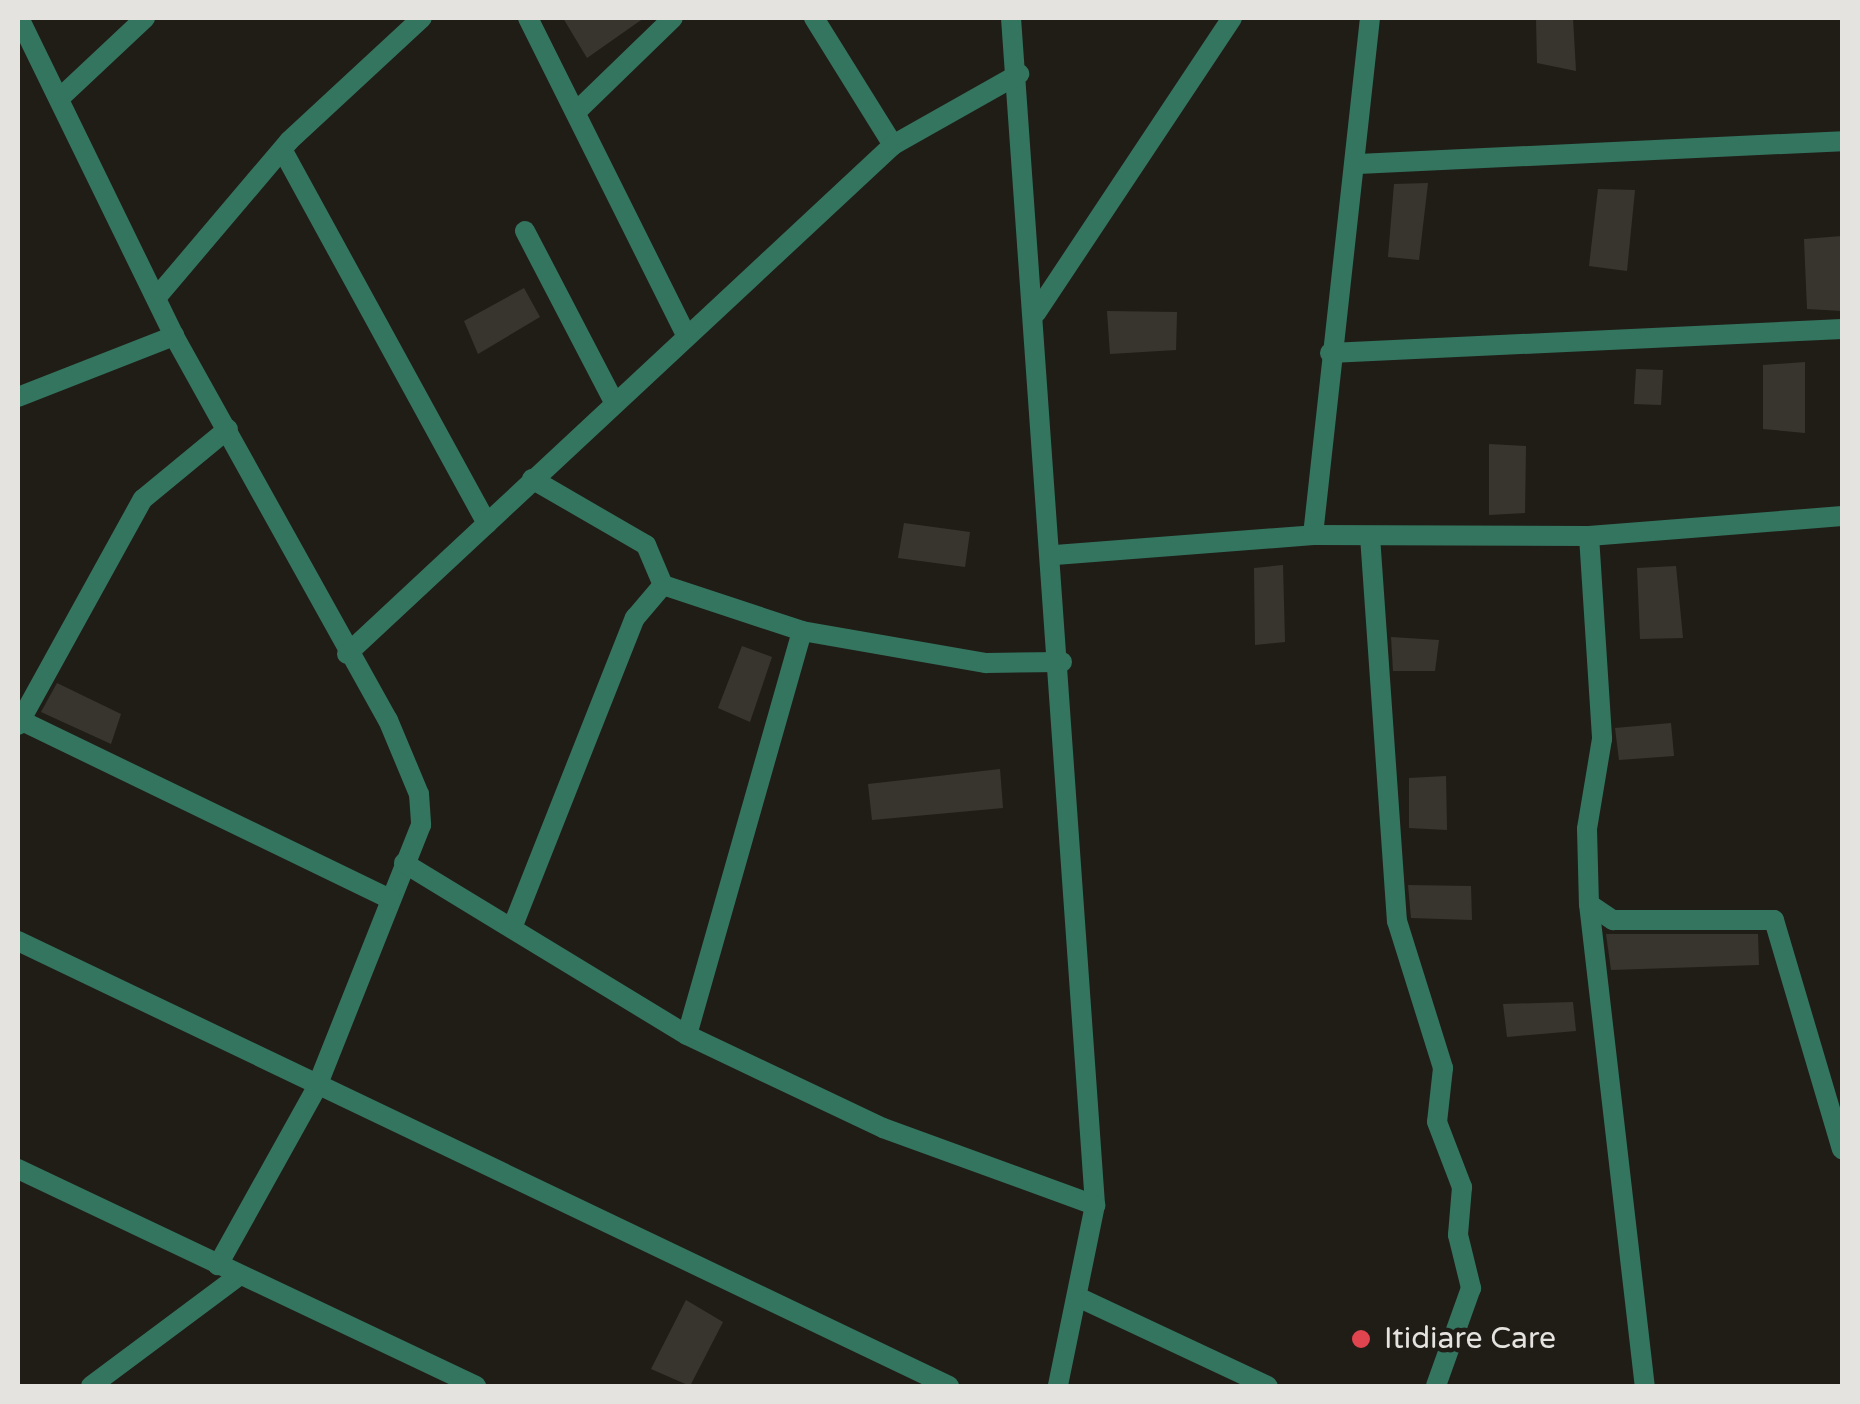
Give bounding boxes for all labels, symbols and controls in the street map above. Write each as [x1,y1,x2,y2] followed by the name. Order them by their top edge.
[1384,1321,1556,1357] place label: Itidiare Care
[1348,1326,1374,1352] marker: Itidiare Care

